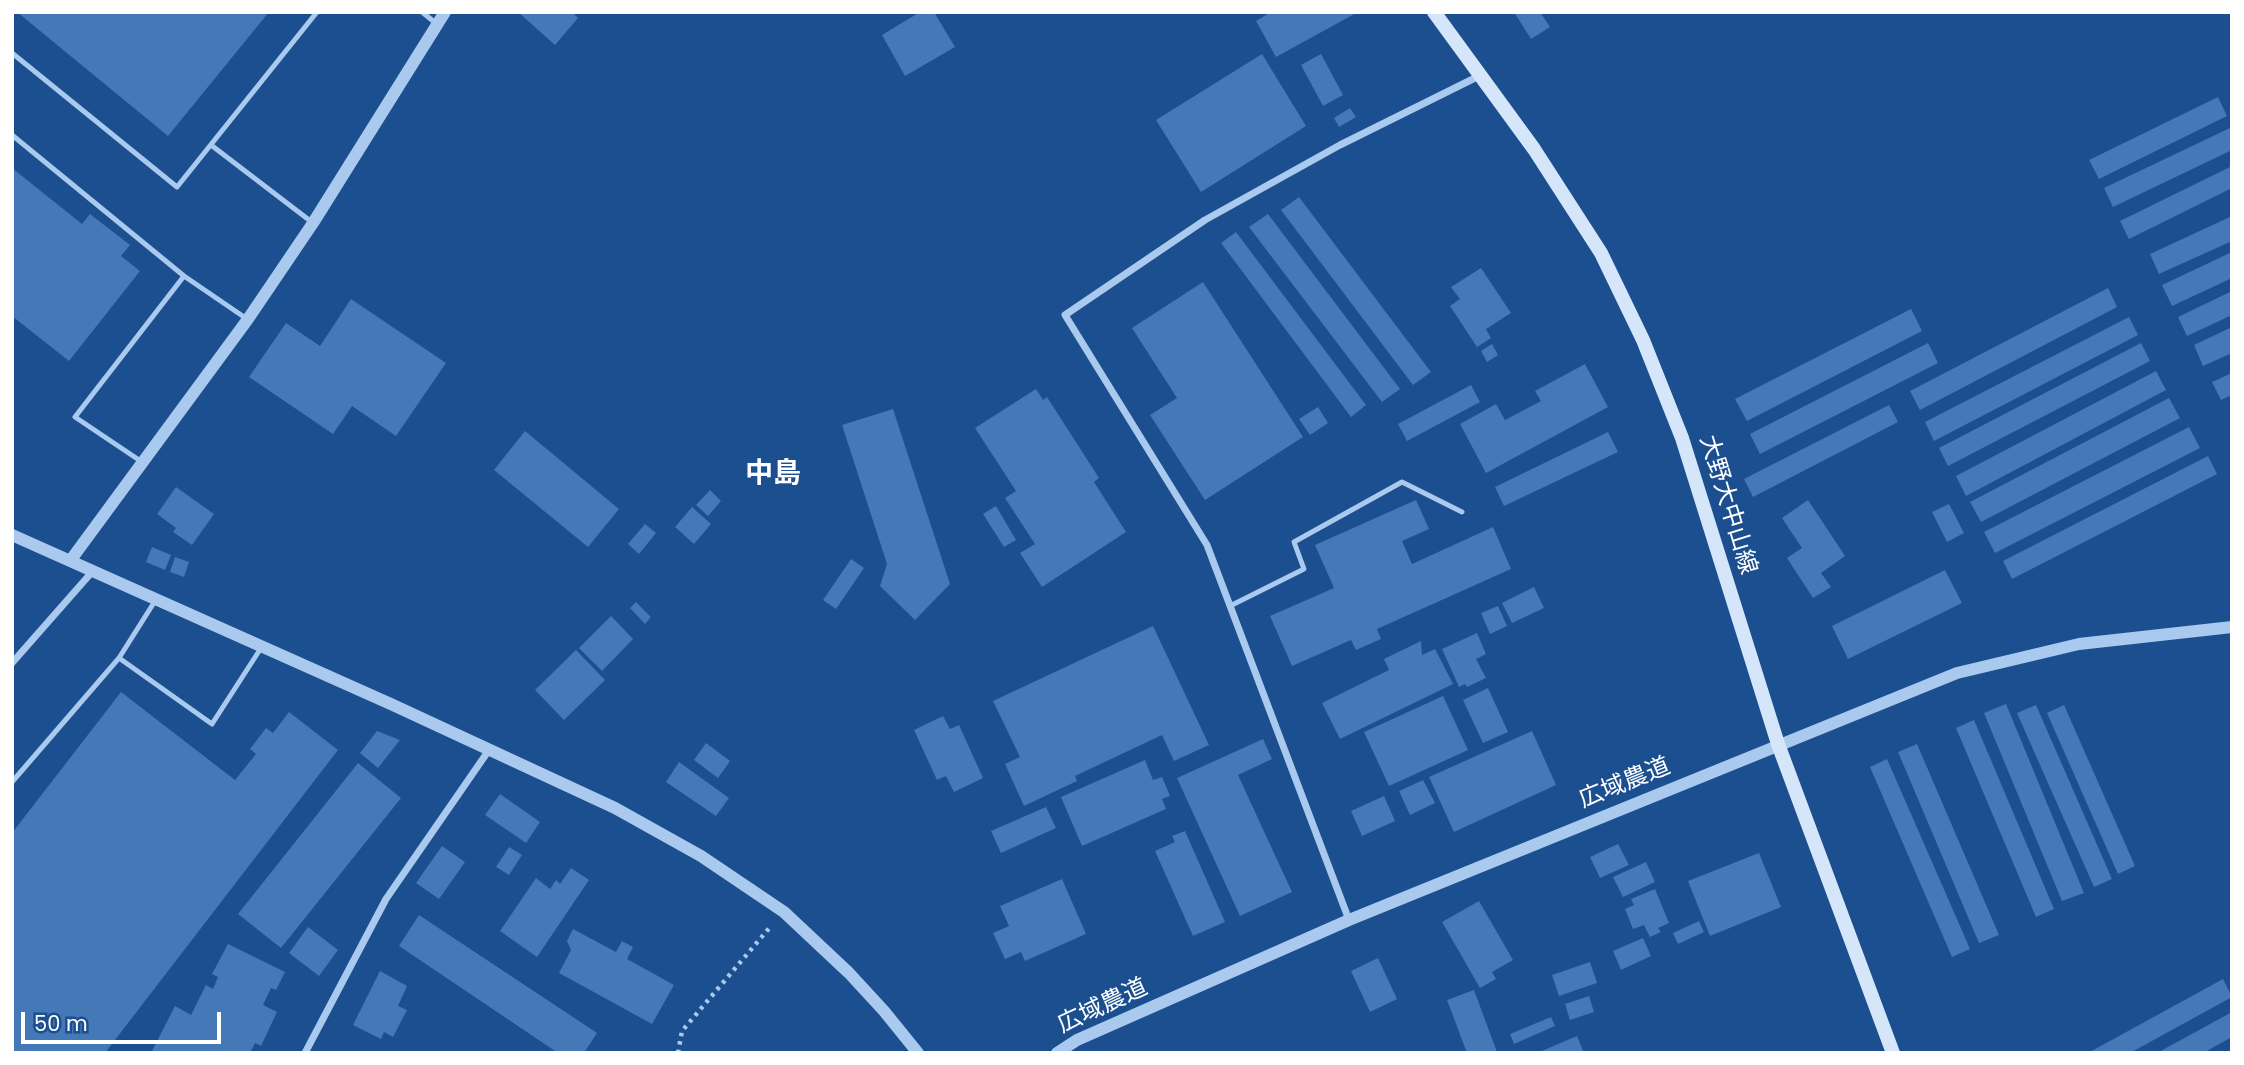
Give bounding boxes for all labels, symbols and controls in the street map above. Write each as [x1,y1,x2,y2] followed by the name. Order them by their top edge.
[1692,432,1762,578] street label: 大野大中山線
[745,458,801,492] district label: 中島
[1575,753,1675,815] street label: 広域農道
[1053,974,1153,1040] street label: 広域農道
[24,998,224,1042] scale bar
[34,1009,88,1038] text: 50 m

